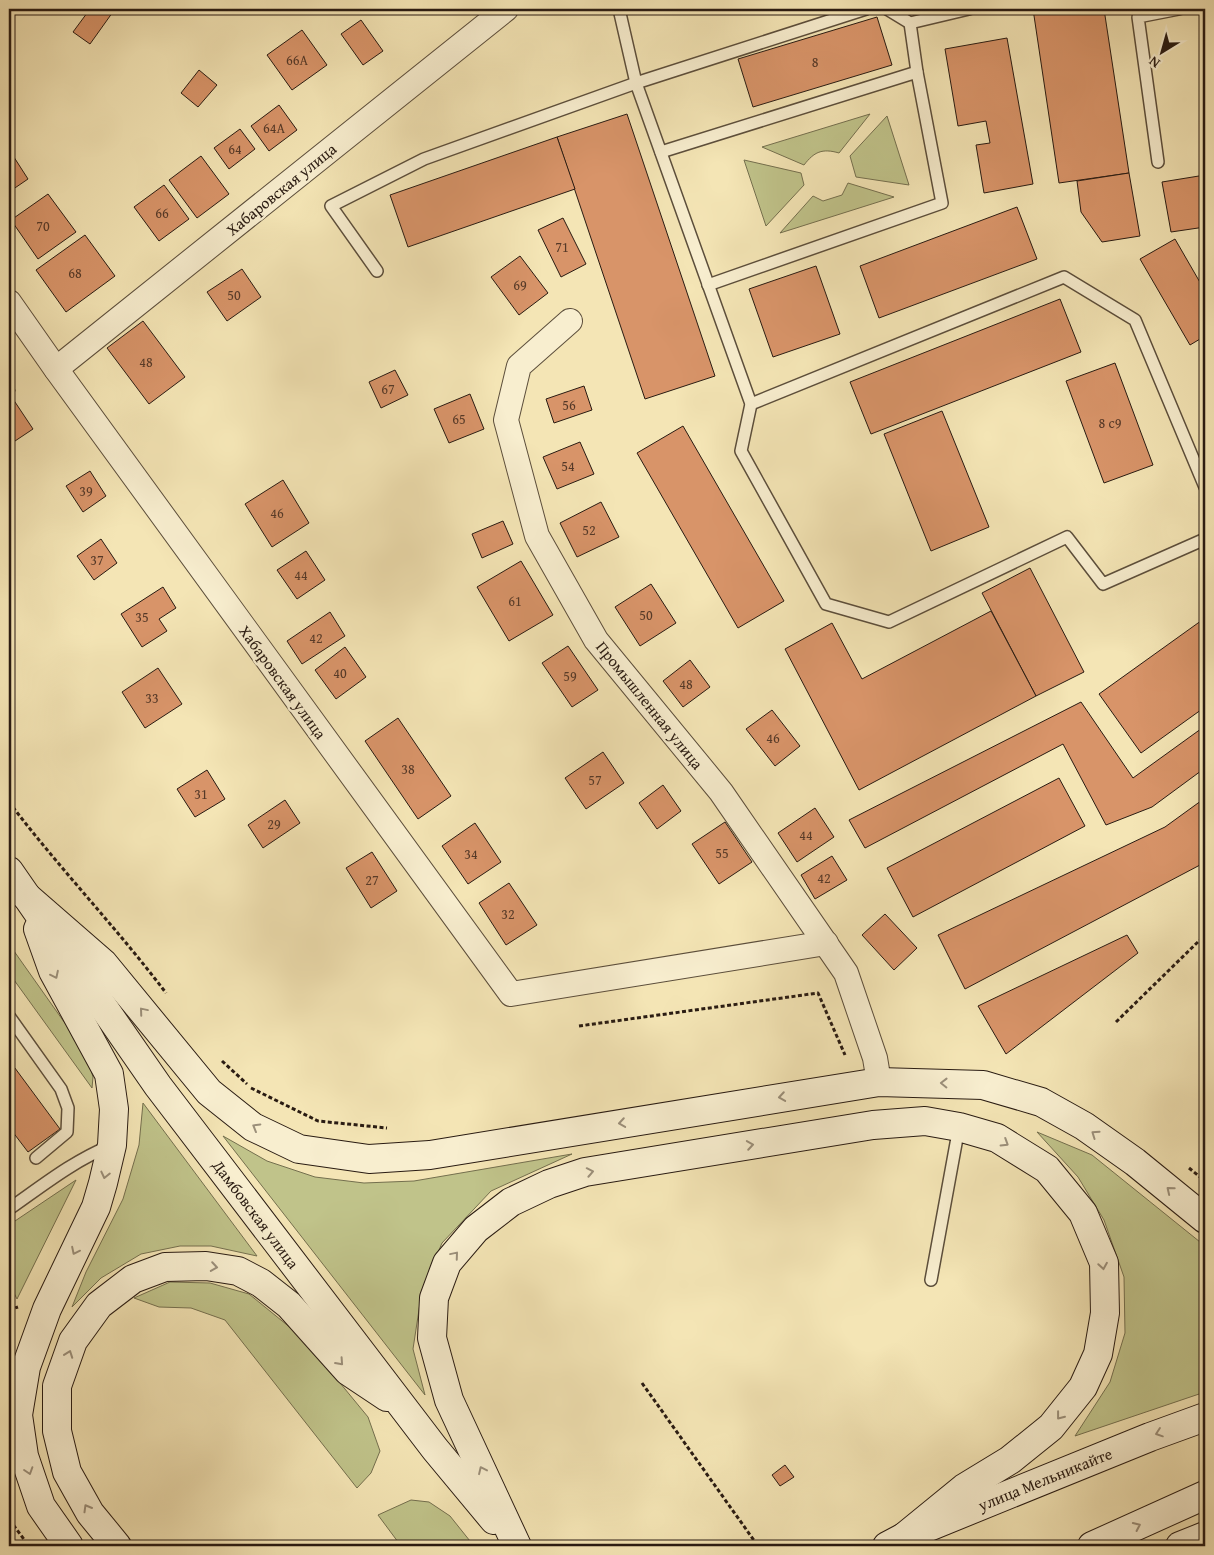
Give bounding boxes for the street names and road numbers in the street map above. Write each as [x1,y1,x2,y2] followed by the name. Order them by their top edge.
[221,137,342,241] street label: Хабаровская улица
[233,620,333,744] street label: Хабаровская улица
[591,636,710,775] street label: Промышленная улица
[206,1154,305,1274] street label: Дамбовская улица
[973,1441,1116,1517] street label: улица Мельникайте

